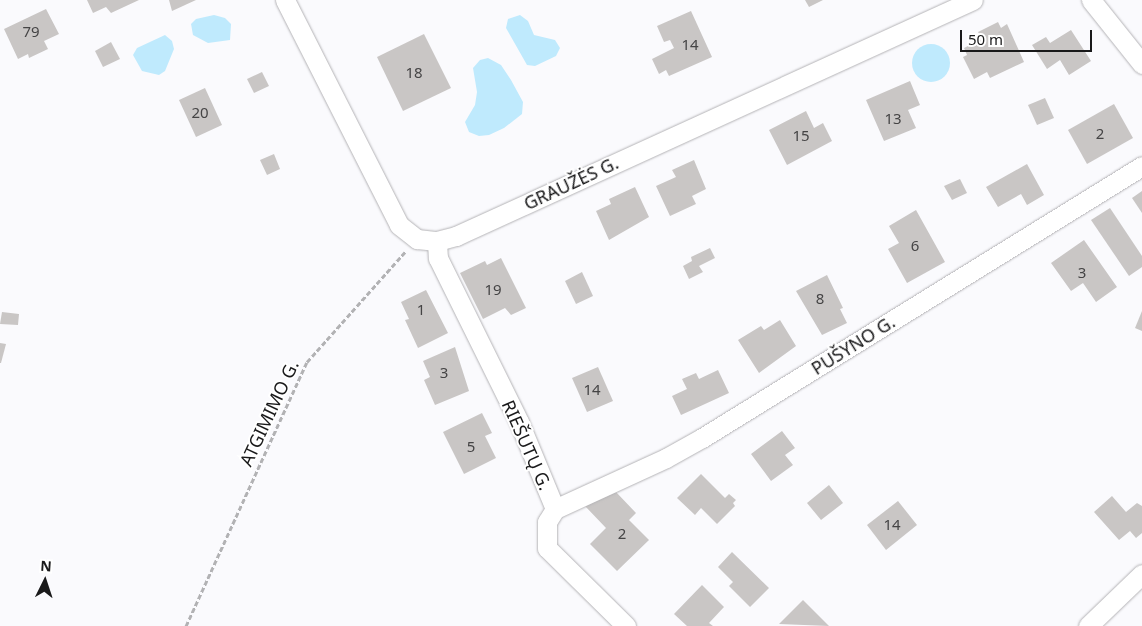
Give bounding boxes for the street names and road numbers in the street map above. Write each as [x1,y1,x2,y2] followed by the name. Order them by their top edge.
[520,152,622,214] street label: GRAUŽĖS G.
[807,311,899,379] street label: PUŠYNO G.
[235,357,303,469] street label: ATGIMIMO G.
[498,397,556,493] street label: RIEŠUTŲ G.

